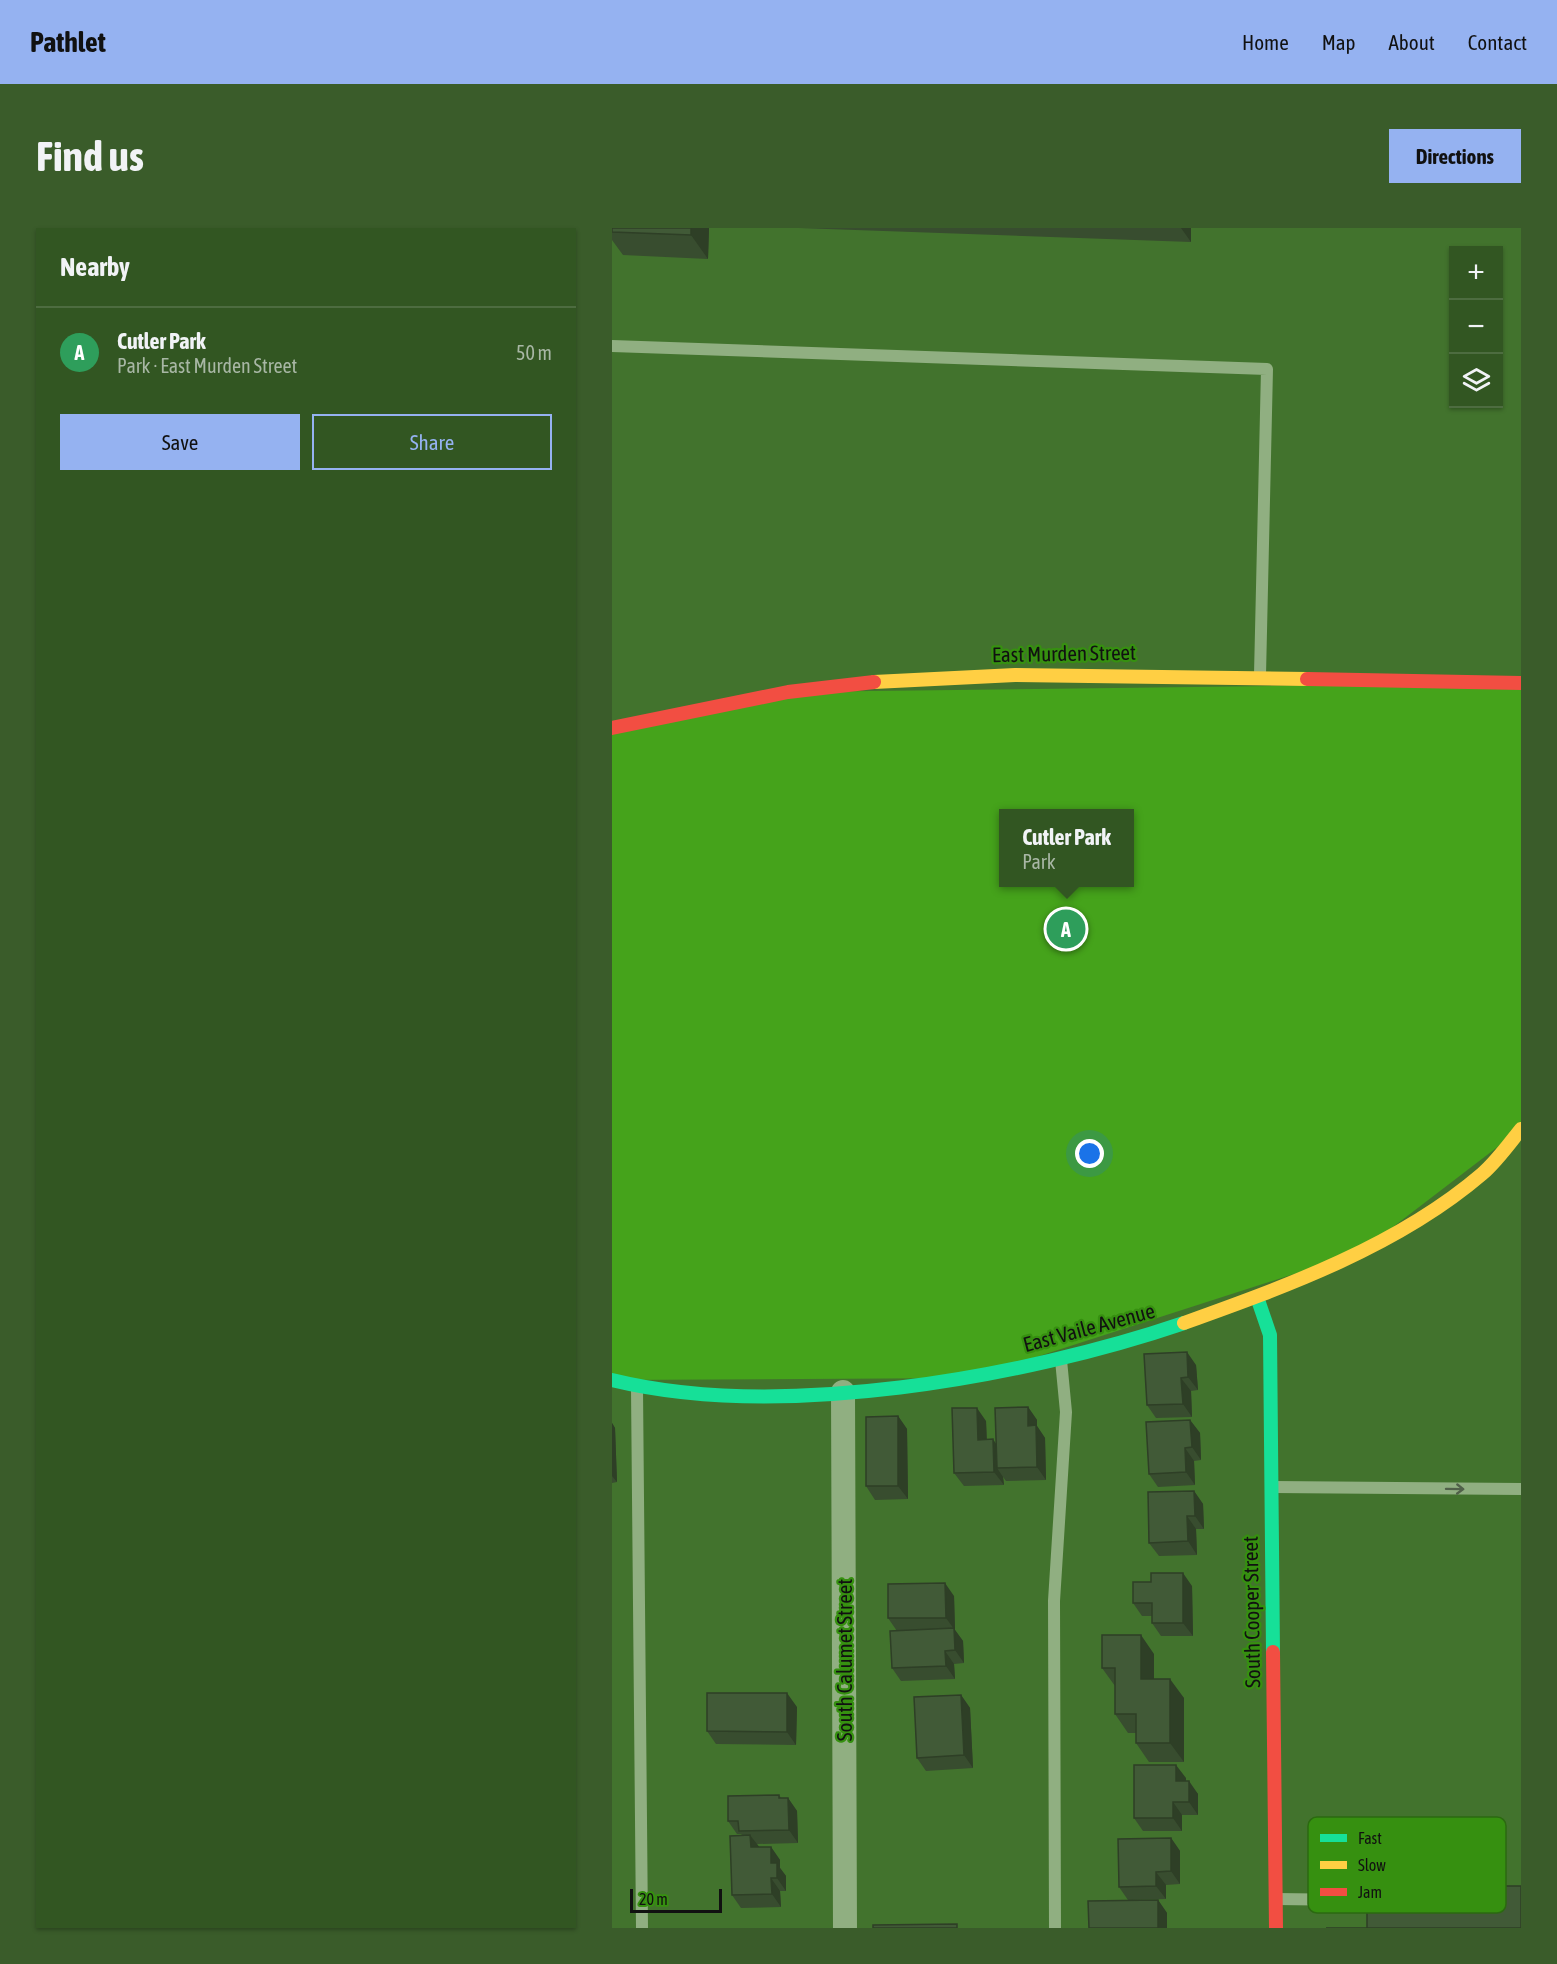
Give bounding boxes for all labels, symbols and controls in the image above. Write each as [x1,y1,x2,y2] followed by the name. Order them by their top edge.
[30,26,106,58] text: Pathlet
[1242,30,1289,54] text: Home
[1322,30,1356,54] text: Map
[1389,30,1435,54] text: About
[1468,30,1527,54] text: Contact
[1389,129,1521,183] button: Directions
[36,132,144,180] text: Find us
[1449,246,1503,408] map controls
[1449,246,1503,300] button: +
[60,252,130,282] text: Nearby
[1449,300,1503,354] button: −
[117,328,206,354] text: Cutler Park
[75,341,84,364] text: A
[516,341,552,364] text: 50 m
[117,354,297,377] text: Park · East Murden Street
[1449,354,1503,408] button: layers
[60,414,300,470] button: Save
[312,414,552,470] button: Share
[992,640,1136,666] street label: East Murden Street
[999,809,1134,887] popup
[1022,824,1111,850] text: Cutler Park
[1022,850,1056,873] text: Park
[1046,906,1086,952] pin: A
[1075,1139,1104,1168] your location
[1020,1298,1157,1356] street label: East Vaile Avenue
[1445,1483,1465,1495] one-way arrow
[1238,1536,1264,1688] street label: South Cooper Street
[832,1579,856,1741] street label: South Calumet Street
[1308,1817,1506,1913] legend
[1358,1829,1382,1847] text: Fast
[1358,1856,1386,1874] text: Slow
[1358,1883,1382,1901] text: Jam
[630,1886,722,1914] scale bar
[639,1890,668,1908] text: 20 m

